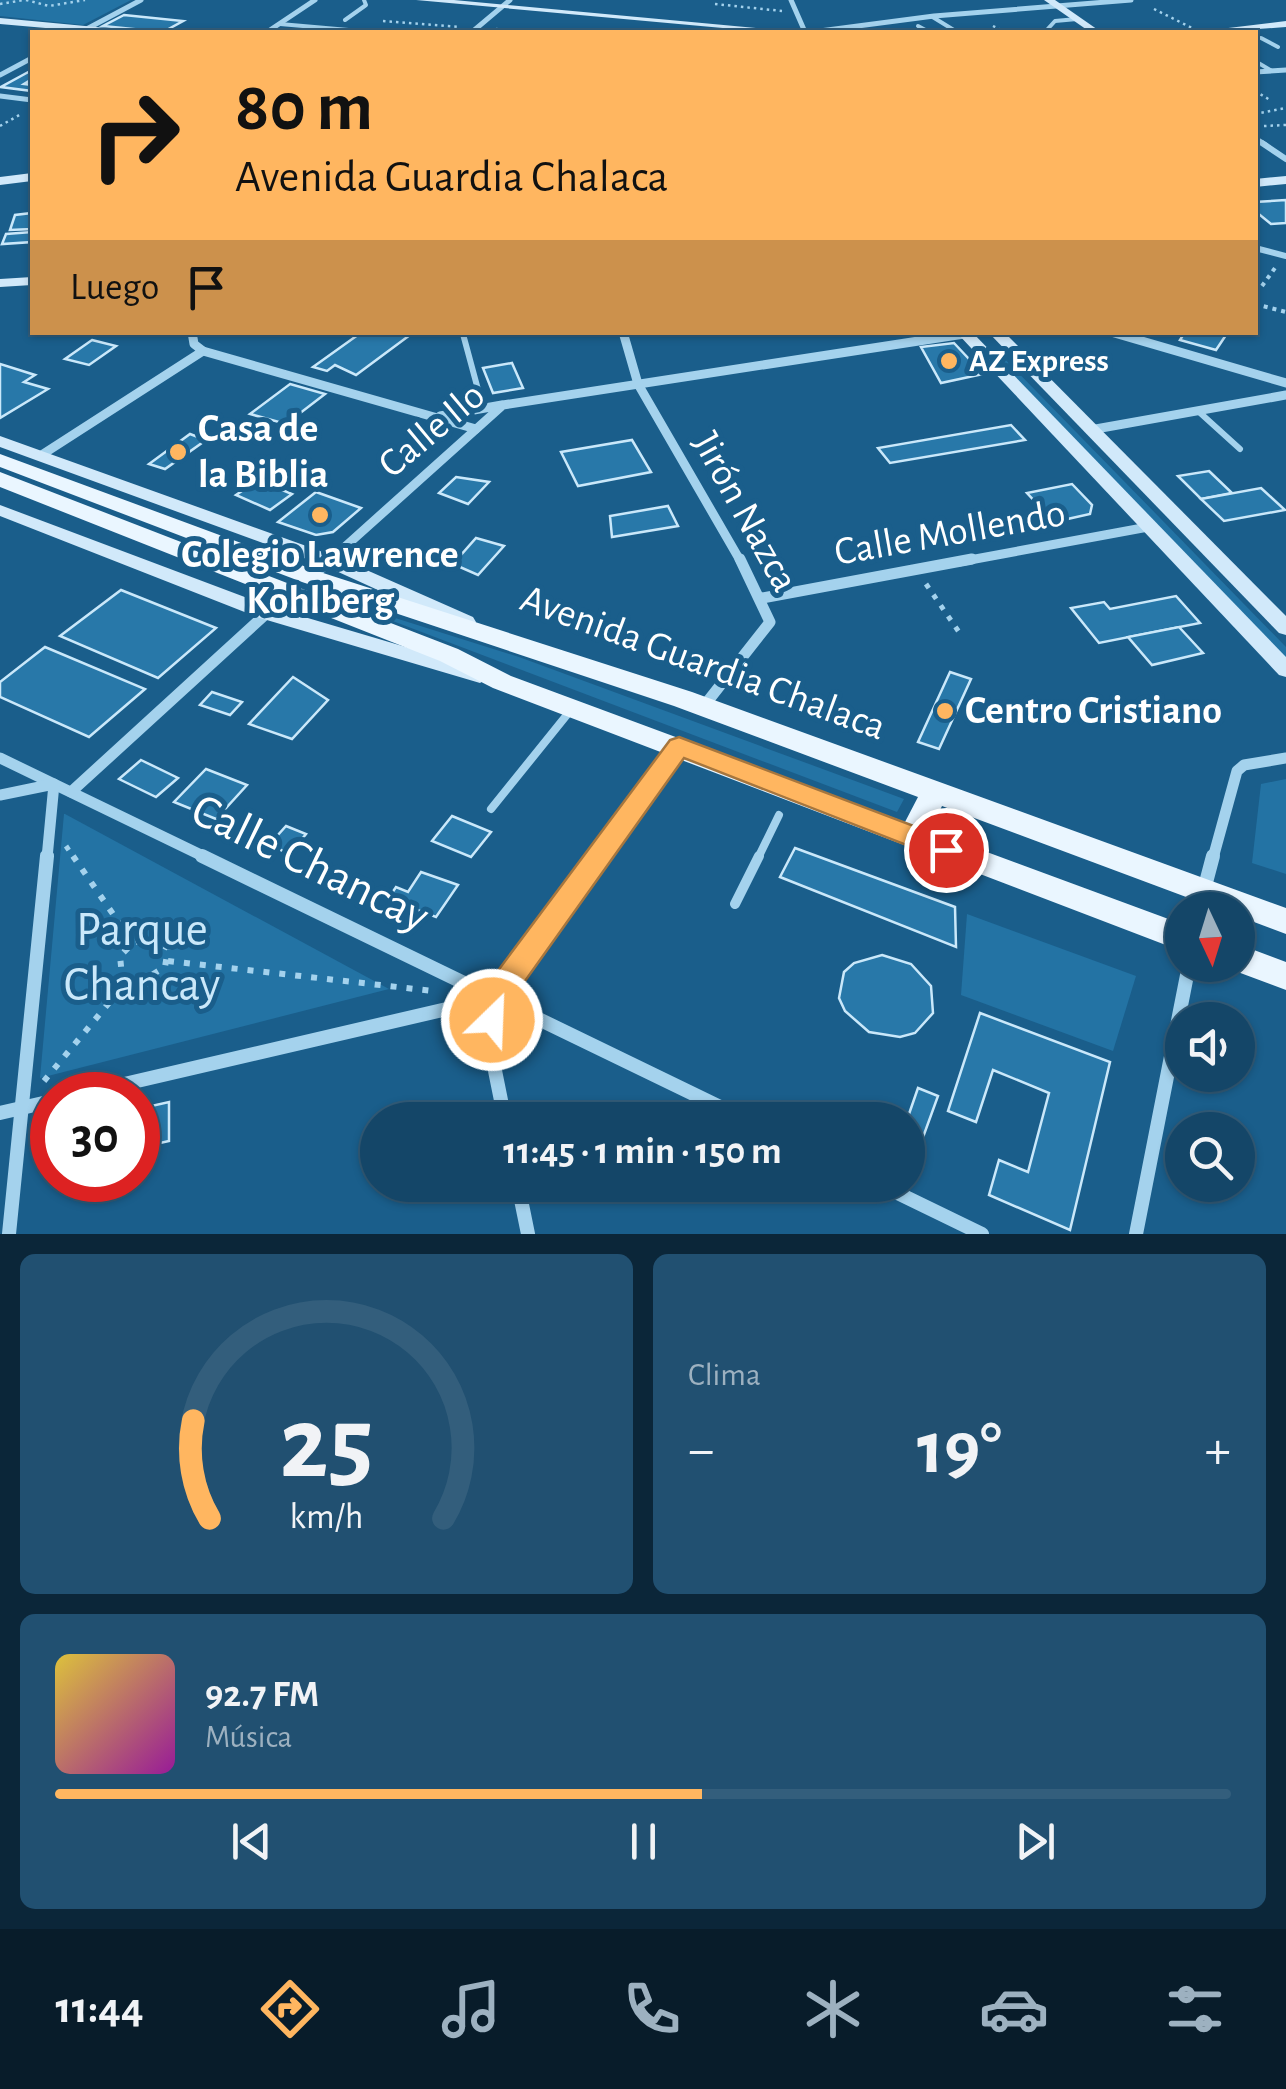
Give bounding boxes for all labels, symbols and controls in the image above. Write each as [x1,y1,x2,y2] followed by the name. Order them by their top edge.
[70,70,200,200] icon: right
[235,73,373,143] text: 80 m
[235,155,668,200] text: Avenida Guardia Chalaca
[179,260,234,315] icon: arrive
[70,269,159,307] text: Luego
[969,345,1109,377] place label: AZ Express
[938,350,960,372] marker: AZ Express
[372,375,492,485] street label: Calle Ilo
[198,409,329,495] place label: Casa de la Biblia
[685,425,805,599] street label: Jirón Nazca
[167,441,189,463] marker: Casa de la Biblia
[831,493,1069,573] street label: Calle Mollendo
[309,504,331,526] marker: Colegio Lawrence Kohlberg
[181,535,459,621] place label: Colegio Lawrence Kohlberg
[515,578,891,748] street label: Avenida Guardia Chalaca
[965,691,1222,731] place label: Centro Cristiano
[934,700,956,722] marker: Centro Cristiano
[184,786,436,942] street label: Calle Chancay
[904,808,989,893] pin
[919,823,974,878] icon: arrive
[1165,892,1255,982] north arrow
[1165,892,1255,1202] map controls
[64,907,220,1010] park label: Parque Chancay
[440,968,544,1072] position arrow
[1165,1002,1255,1092] button: sound
[30,1072,160,1202] speed limit sign: 30
[1165,1112,1255,1202] button: search
[503,1133,782,1171] text: 11:45 · 1 min · 150 m
[688,1359,761,1391] text: Clima
[280,1393,373,1497] text: 25
[917,1412,1002,1487] text: 19°
[688,1423,714,1478] text: −
[1205,1423,1231,1478] text: +
[290,1499,363,1535] text: km/h
[205,1676,319,1714] text: 92.7 FM
[205,1721,292,1753] text: Música
[224,1814,279,1869] icon: previous
[616,1814,671,1869] icon: pause
[1008,1814,1063,1869] icon: next
[255,1974,325,2044] icon: directions
[436,1974,506,2044] icon: music
[617,1974,687,2044] icon: phone
[798,1974,868,2044] icon: climate
[979,1974,1049,2044] icon: car
[1160,1974,1230,2044] icon: filters
[56,1986,144,2031] text: 11:44

